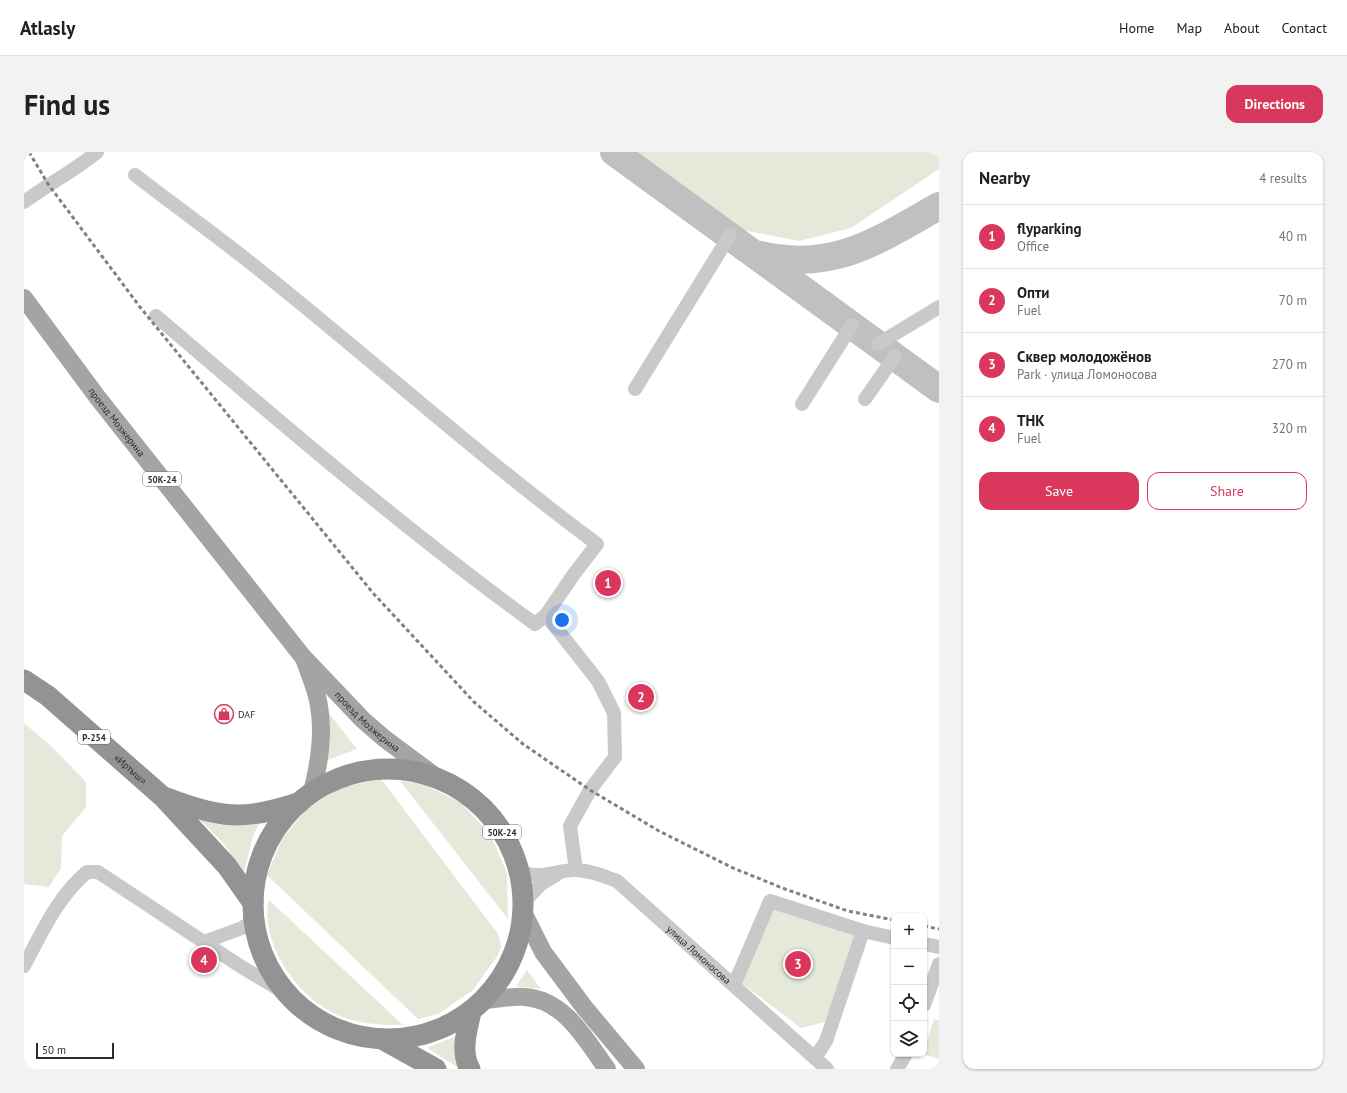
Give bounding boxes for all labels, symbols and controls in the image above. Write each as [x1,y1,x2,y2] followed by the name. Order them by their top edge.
[20,16,75,40] text: Atlasly
[1119,19,1154,37] text: Home
[1176,19,1202,37] text: Map
[1224,19,1260,37] text: About
[1282,19,1327,37] text: Contact
[1226,85,1323,123] button: Directions
[24,86,110,123] text: Find us
[979,167,1030,189] text: Nearby
[1259,170,1307,187] text: 4 results
[1017,219,1082,238] text: flyparking
[988,228,996,245] text: 1
[1279,228,1307,245] text: 40 m
[1017,238,1049,255] text: Office
[1017,283,1049,302] text: Опти
[988,292,996,309] text: 2
[1279,292,1307,309] text: 70 m
[1017,302,1041,319] text: Fuel
[1017,347,1152,366] text: Сквер молодожёнов
[988,356,996,373] text: 3
[1272,356,1307,373] text: 270 m
[1017,366,1157,383] text: Park · улица Ломоносова
[86,385,148,459] street label: проезд Мозжерина
[1017,411,1045,430] text: ТНК
[988,420,996,437] text: 4
[1272,420,1307,437] text: 320 m
[1017,430,1041,447] text: Fuel
[143,472,181,486] road number: 50К-24
[979,472,1139,510] button: Save
[1147,472,1307,510] button: Share
[595,568,621,598] pin: 1
[552,610,572,630] your location
[628,682,654,712] pin: 2
[332,688,403,755] street label: проезд Мозжерина
[213,703,235,725] shop icon: DAF
[238,708,255,721] place label: DAF
[78,730,110,744] road number: Р-254
[112,751,150,787] street label: «Иртыш»
[483,825,521,839] road number: 50К-24
[891,913,927,1057] map controls
[891,913,927,949] button: +
[664,922,734,987] street label: улица Ломоносова
[191,945,217,975] pin: 4
[785,949,811,979] pin: 3
[891,949,927,985] button: −
[891,985,927,1021] button: locate
[891,1021,927,1057] button: layers
[36,1041,114,1060] scale bar
[42,1043,66,1057] text: 50 m

